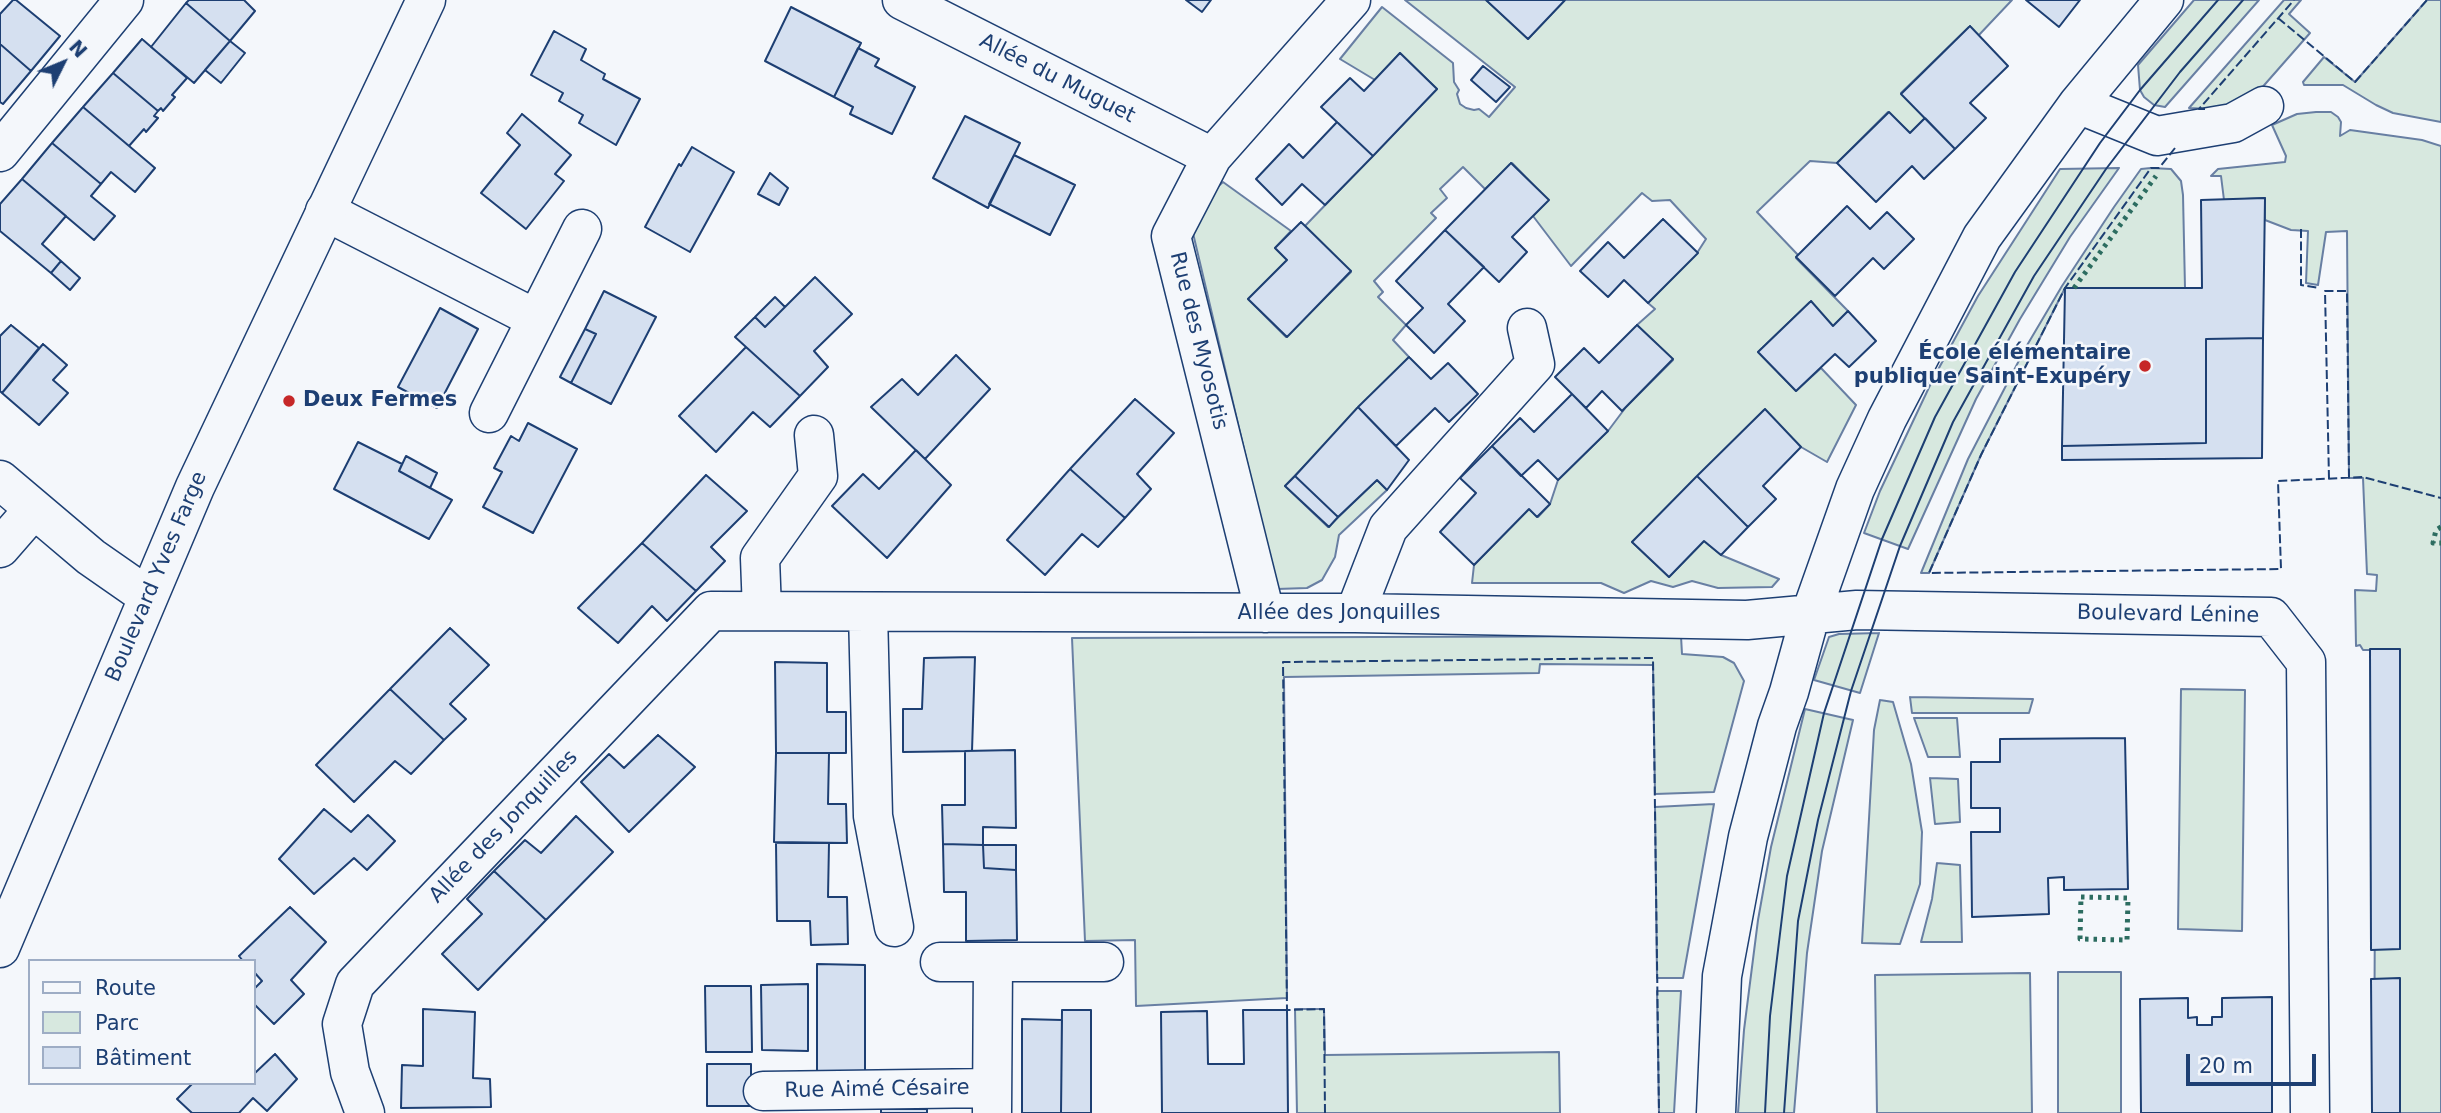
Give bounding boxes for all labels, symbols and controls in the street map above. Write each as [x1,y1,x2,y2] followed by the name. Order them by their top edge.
[28,28,98,98] north arrow
[975,29,1139,129] street label: Allée du Muguet
[65,35,92,62] text: N
[1164,249,1232,433] street label: Rue des Myosotis
[1854,341,2131,391] place label: École élémentaire publique Saint-Exupéry
[2137,358,2153,374] marker: École élémentaire publique Saint-Exupéry
[303,388,457,414] place label: Deux Fermes
[281,393,297,409] marker: Deux Fermes
[101,468,213,686] street label: Boulevard Yves Farge
[1238,601,1440,627] street label: Allée des Jonquilles
[2077,601,2259,629] street label: Boulevard Lénine
[425,745,583,909] street label: Allée des Jonquilles
[28,959,256,1085] legend
[95,976,156,1000] text: Route
[95,1011,139,1035] text: Parc
[2189,1040,2318,1084] scale bar
[95,1046,191,1070] text: Bâtiment
[2199,1054,2253,1078] text: 20 m
[784,1076,970,1104] street label: Rue Aimé Césaire

